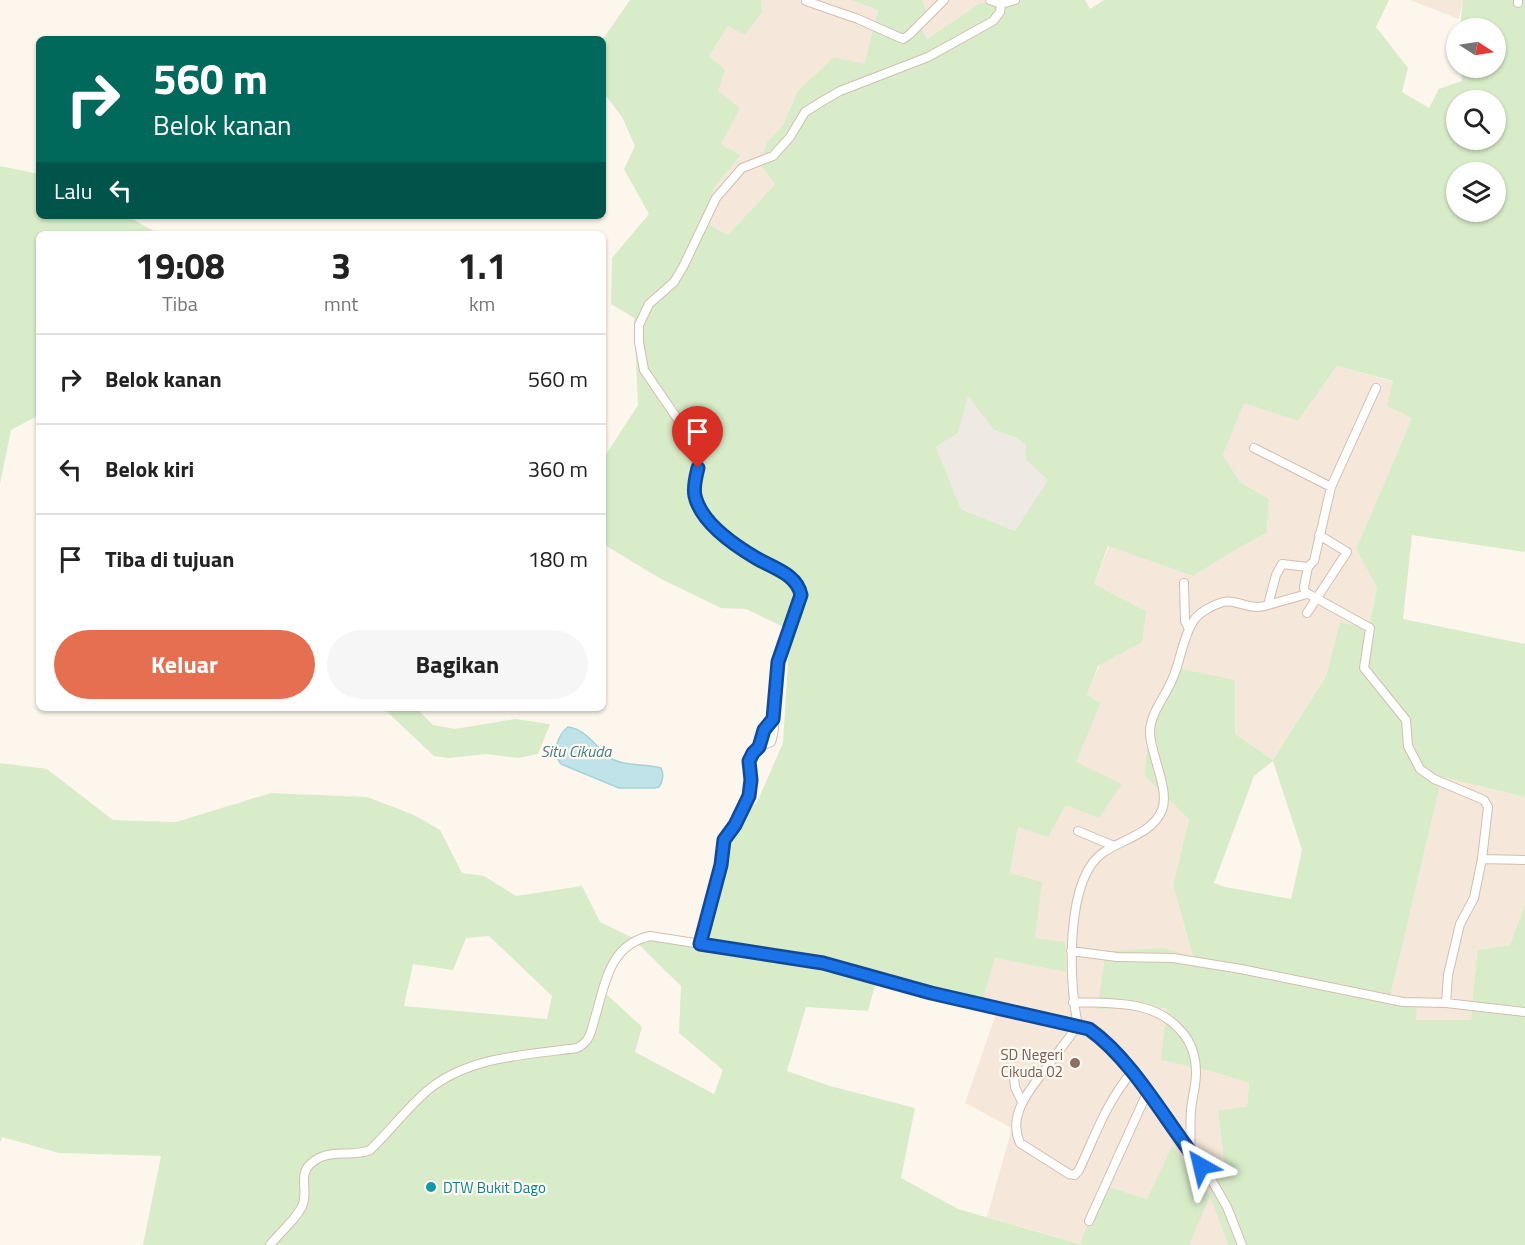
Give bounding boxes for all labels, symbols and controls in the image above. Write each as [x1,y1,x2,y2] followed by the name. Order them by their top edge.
[1446,18,1506,78] north arrow
[1446,18,1506,222] map controls
[153,46,268,110] text: 560 m
[54,60,132,138] icon: right
[1446,90,1506,150] button: search
[153,104,292,145] text: Belok kanan
[1446,162,1506,222] button: layers
[54,174,92,208] text: Lalu
[104,174,137,207] icon: left
[135,238,225,293] text: 19:08
[331,238,351,293] text: 3
[457,238,507,293] text: 1.1
[162,288,198,319] text: Tiba
[324,288,358,319] text: mnt
[469,288,495,319] text: km
[105,362,222,396] text: Belok kanan
[528,362,588,396] text: 560 m
[54,363,87,396] icon: right
[672,406,723,468] pin
[681,415,714,448] icon: arrive
[105,452,194,486] text: Belok kiri
[528,452,588,486] text: 360 m
[54,453,87,486] icon: left
[105,542,234,576] text: Tiba di tujuan
[528,542,588,576] text: 180 m
[54,543,87,576] icon: arrive
[54,630,315,699] button: Keluar
[327,630,588,699] button: Bagikan
[541,739,612,763] water label: Situ Cikuda
[1000,1043,1063,1083] place label: SD Negeri Cikuda 02
[1068,1056,1082,1070] marker: SD Negeri Cikuda 02
[1169,1134,1233,1198] position arrow
[443,1176,546,1199] place label: DTW Bukit Dago
[424,1180,438,1194] marker: DTW Bukit Dago

